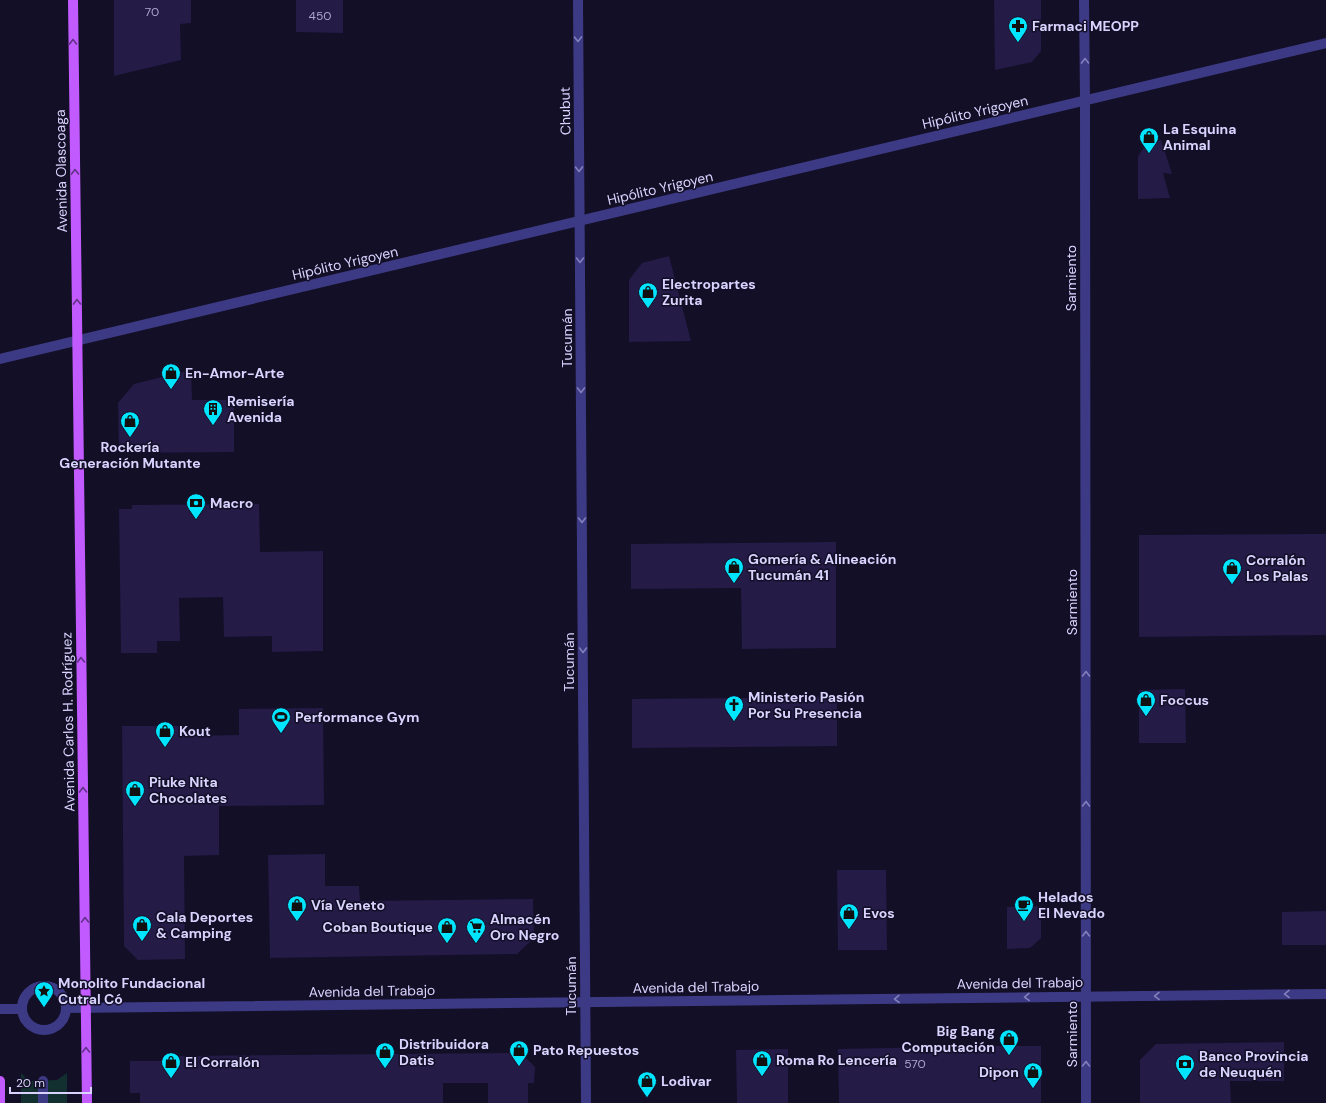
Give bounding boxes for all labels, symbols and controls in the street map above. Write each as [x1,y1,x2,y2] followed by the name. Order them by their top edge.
[145,4,159,20] house number: 70
[309,8,331,24] house number: 450
[1007,15,1029,43] pharmacy icon: Farmaci MEOPP
[1032,17,1139,35] place label: Farmaci MEOPP
[574,36,582,42] one-way arrow
[69,39,77,45] one-way arrow
[1081,58,1089,64] one-way arrow
[556,87,574,135] street label: Chubut
[920,91,1030,133] street label: Hipólito Yrigoyen
[51,109,71,233] street label: Avenida Olascoaga
[1163,120,1236,154] place label: La Esquina Animal
[1138,126,1160,154] shop icon: La Esquina Animal
[575,166,583,172] one-way arrow
[605,167,715,209] street label: Hipólito Yrigoyen
[71,169,79,175] one-way arrow
[290,242,400,284] street label: Hipólito Yrigoyen
[1062,245,1080,311] street label: Sarmiento
[576,257,584,263] one-way arrow
[662,275,756,309] place label: Electropartes Zurita
[637,281,659,309] shop icon: Electropartes Zurita
[73,299,81,305] one-way arrow
[558,308,576,368] street label: Tucumán
[160,362,182,390] shop icon: En-Amor-Arte
[185,364,284,382] place label: En-Amor-Arte
[577,387,585,393] one-way arrow
[227,392,294,426] place label: Remisería Avenida
[202,398,224,426] building icon: Remisería Avenida
[119,410,141,438] shop icon: Rockería Generación Mutante
[59,438,201,472] place label: Rockería Generación Mutante
[185,492,207,520] bank icon: Macro
[210,494,253,512] place label: Macro
[578,517,586,523] one-way arrow
[748,550,897,584] place label: Gomería & Alineación Tucumán 41
[1246,551,1309,585] place label: Corralón Los Palas
[723,556,745,584] shop icon: Gomería & Alineación Tucumán 41
[1221,557,1243,585] shop icon: Corralón Los Palas
[1063,569,1081,635] street label: Sarmiento
[57,632,79,812] street label: Avenida Carlos H. Rodríguez
[560,632,578,692] street label: Tucumán
[579,647,587,653] one-way arrow
[77,657,85,663] one-way arrow
[1082,671,1090,677] one-way arrow
[748,688,864,722] place label: Ministerio Pasión Por Su Presencia
[1135,689,1157,717] shop icon: Foccus
[1160,691,1209,709] place label: Foccus
[723,694,745,722] church icon: Ministerio Pasión Por Su Presencia
[270,706,292,734] sports icon: Performance Gym
[295,708,419,726] place label: Performance Gym
[154,720,176,748] shop icon: Kout
[179,722,211,740] place label: Kout
[149,773,227,807] place label: Piuke Nita Chocolates
[124,779,146,807] shop icon: Piuke Nita Chocolates
[79,787,87,793] one-way arrow
[1082,801,1090,807] one-way arrow
[1038,888,1105,922] place label: Helados El Nevado
[286,894,308,922] shop icon: Vía Veneto
[1013,894,1035,922] cafe icon: Helados El Nevado
[311,896,385,914] place label: Vía Veneto
[838,902,860,930] shop icon: Evos
[863,904,895,922] place label: Evos
[156,908,253,942] place label: Cala Deportes & Camping
[490,910,559,944] place label: Almacén Oro Negro
[131,914,153,942] shop icon: Cala Deportes & Camping
[436,916,458,944] shop icon: Coban Boutique
[465,916,487,944] supermarket icon: Almacén Oro Negro
[81,917,89,923] one-way arrow
[323,918,433,936] place label: Coban Boutique
[1082,931,1090,937] one-way arrow
[562,956,580,1016] street label: Tucumán
[957,973,1083,993] street label: Avenida del Trabajo
[58,974,205,1008] place label: Monolito Fundacional Cutral Có
[633,977,759,997] street label: Avenida del Trabajo
[33,980,55,1008] place icon: Monolito Fundacional Cutral Có
[309,981,435,1001] street label: Avenida del Trabajo
[1284,990,1290,998] one-way arrow
[1154,991,1160,1000] one-way arrow
[1024,993,1030,1001] one-way arrow
[894,994,900,1003] one-way arrow
[1063,1001,1081,1067] street label: Sarmiento
[901,1022,995,1056] place label: Big Bang Computación
[998,1028,1020,1056] shop icon: Big Bang Computación
[399,1035,489,1069] place label: Distribuidora Datis
[508,1039,530,1067] shop icon: Pato Repuestos
[374,1041,396,1069] shop icon: Distribuidora Datis
[533,1041,639,1059] place label: Pato Repuestos
[82,1047,90,1053] one-way arrow
[1199,1047,1308,1081] place label: Banco Provincia de Neuquén
[751,1049,773,1077] shop icon: Roma Ro Lencería
[160,1051,182,1079] shop icon: El Corralón
[776,1051,897,1069] place label: Roma Ro Lencería
[185,1053,260,1071] place label: El Corralón
[1174,1053,1196,1081] bank icon: Banco Provincia de Neuquén
[904,1056,926,1072] house number: 570
[1022,1061,1044,1089] shop icon: Dipon
[1082,1061,1090,1067] one-way arrow
[979,1063,1019,1081] place label: Dipon
[10,1069,91,1095] scale bar
[636,1070,658,1098] shop icon: Lodivar
[661,1072,712,1090] place label: Lodivar
[16,1075,45,1091] text: 20 m

